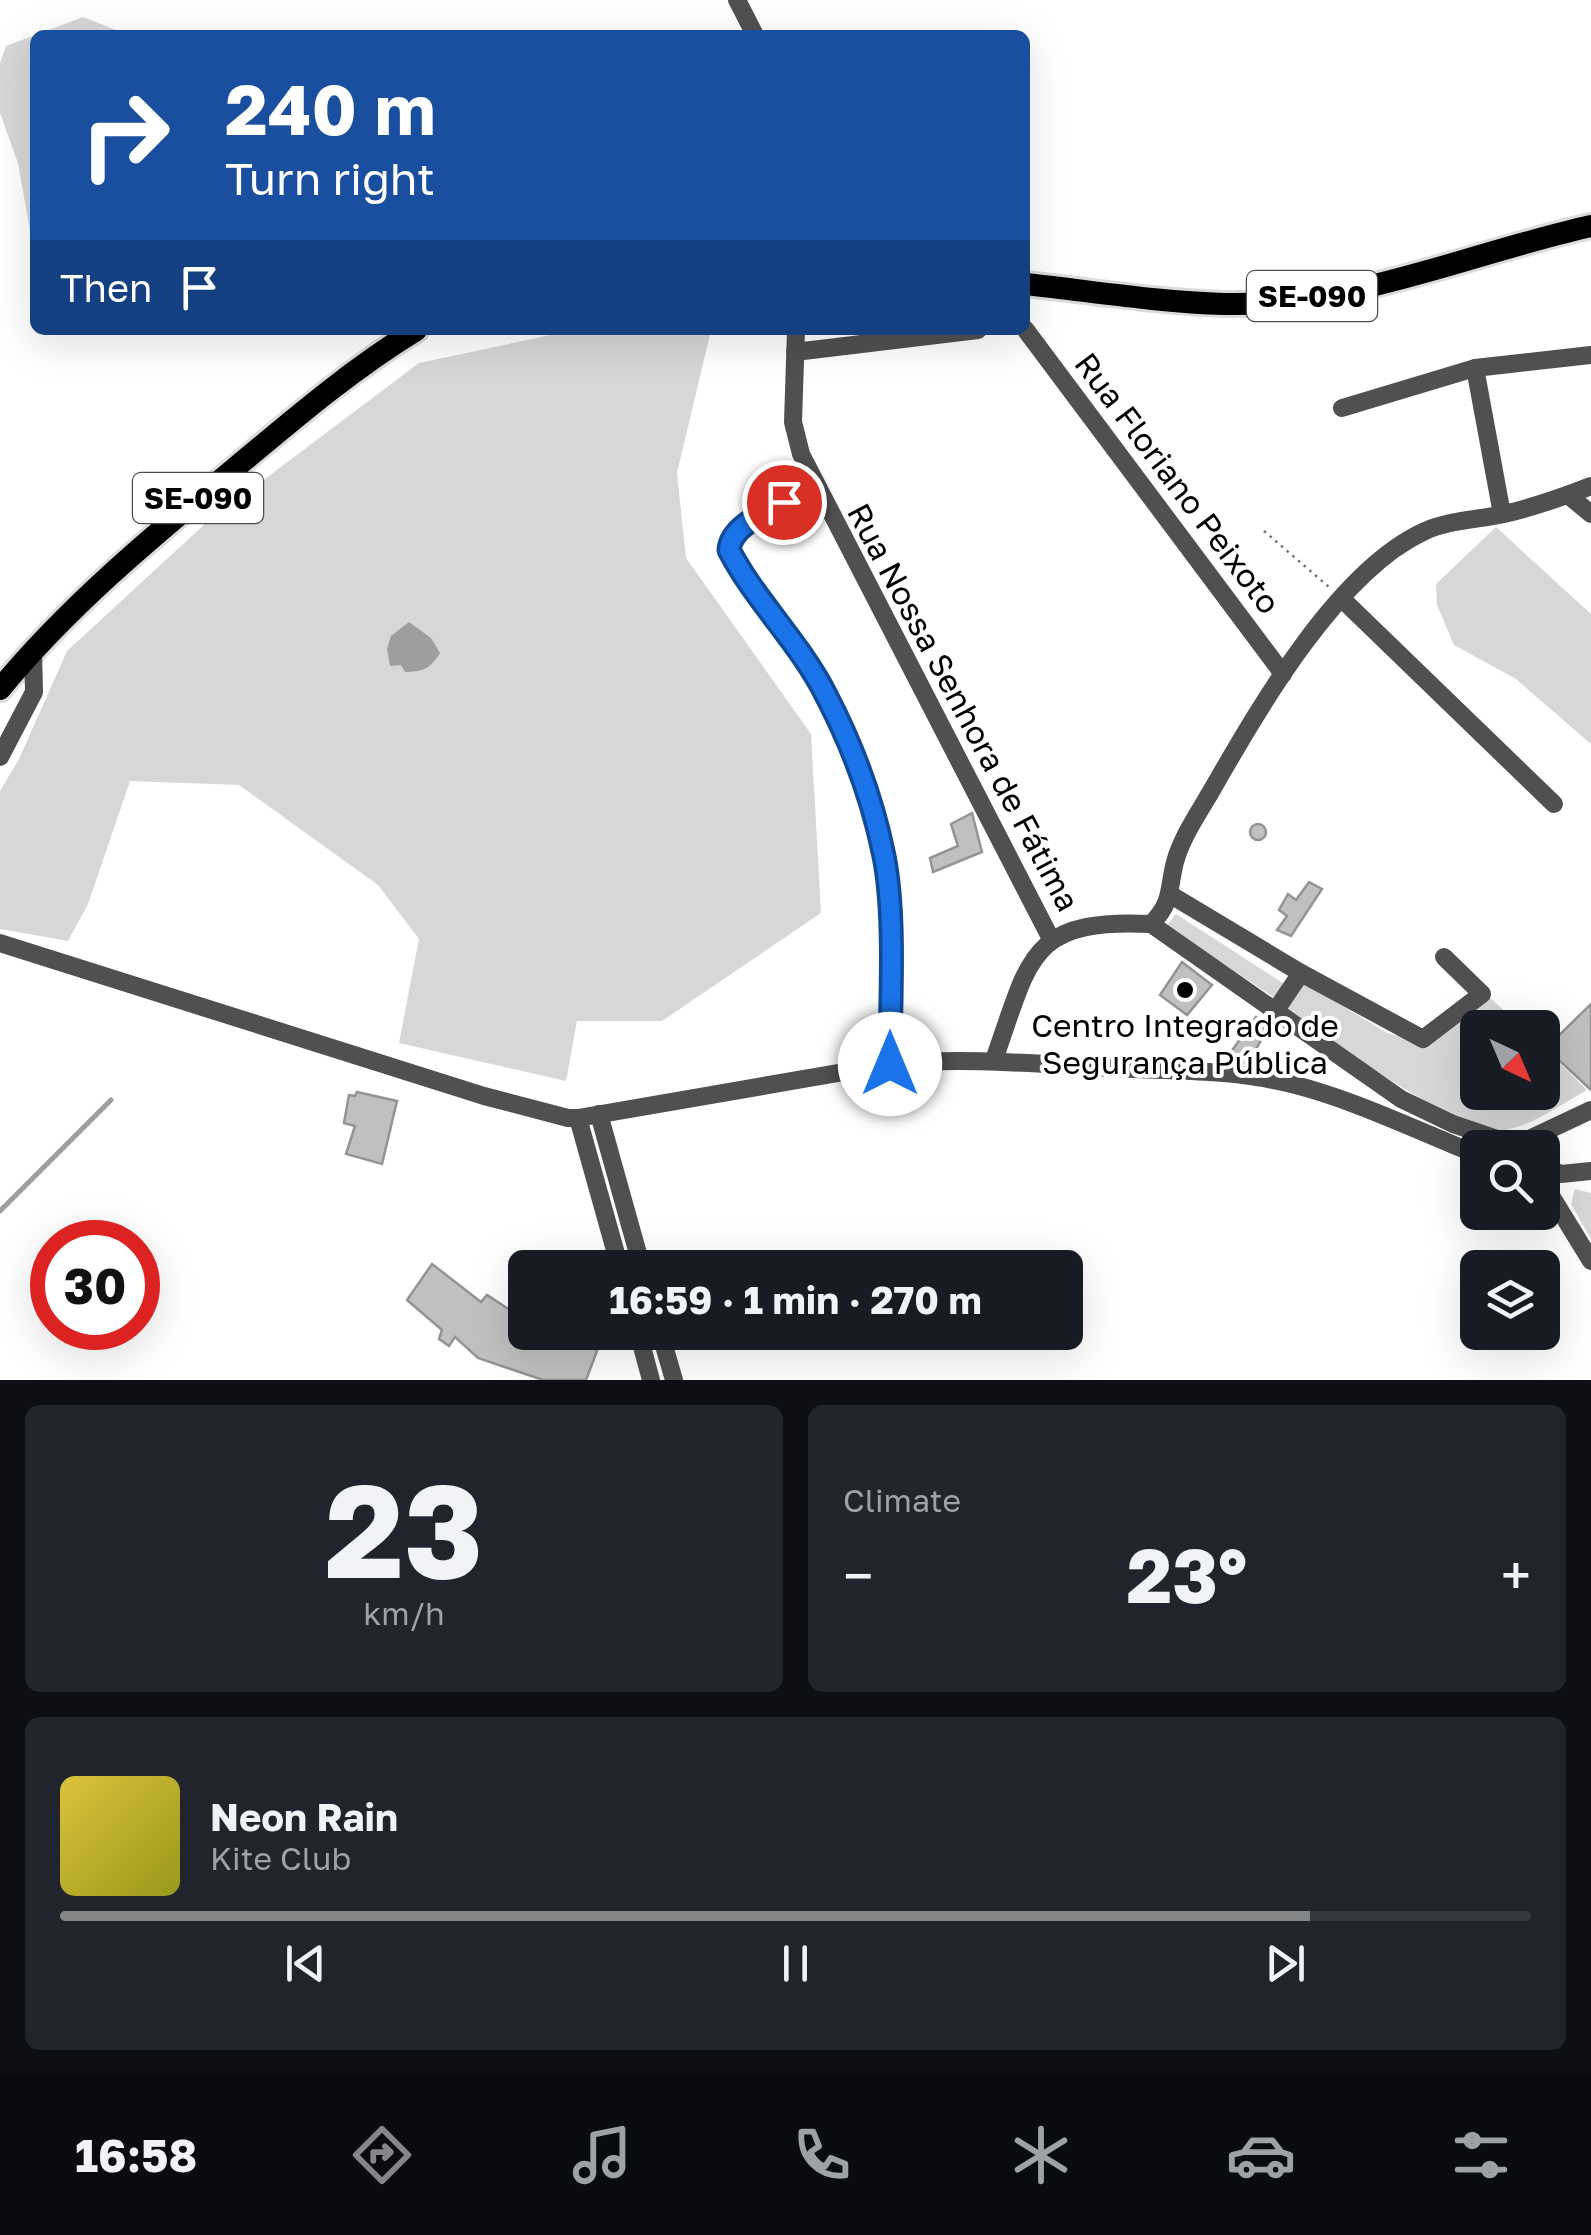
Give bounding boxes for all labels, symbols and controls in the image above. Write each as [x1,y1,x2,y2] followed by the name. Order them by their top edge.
[225,66,436,150] text: 240 m
[60,70,190,200] icon: right
[225,151,435,205] text: Turn right
[172,260,227,315] icon: arrive
[60,265,152,310] text: Then
[1247,271,1377,321] road number: SE-090
[1068,345,1288,621] street label: Rua Floriano Peixoto
[742,460,827,545] pin
[133,473,263,523] road number: SE-090
[757,475,812,530] icon: arrive
[840,497,1088,917] street label: Rua Nossa Senhora de Fátima
[1174,979,1196,1001] marker: Centro Integrado de Segurança Pública
[1031,1006,1339,1081] place label: Centro Integrado de Segurança Pública
[1460,1010,1560,1110] north arrow
[1460,1010,1560,1350] map controls
[838,1012,942,1116] position arrow
[1460,1130,1560,1230] button: search
[30,1220,160,1350] speed limit sign: 30
[1460,1250,1560,1350] button: layers
[609,1277,982,1322] text: 16:59 · 1 min · 270 m
[325,1451,483,1607] text: 23
[843,1481,961,1519] text: Climate
[1127,1529,1247,1620] text: 23°
[843,1542,873,1608] text: −
[1501,1542,1531,1608] text: +
[363,1594,445,1632] text: km/h
[210,1794,398,1839] text: Neon Rain
[210,1839,351,1877] text: Kite Club
[278,1936,333,1991] icon: previous
[768,1936,823,1991] icon: pause
[1258,1936,1313,1991] icon: next
[347,2120,417,2190] icon: directions
[567,2120,637,2190] icon: music
[787,2120,857,2190] icon: phone
[1006,2120,1076,2190] icon: climate
[1226,2120,1296,2190] icon: car
[1446,2120,1516,2190] icon: filters
[75,2128,197,2182] text: 16:58

